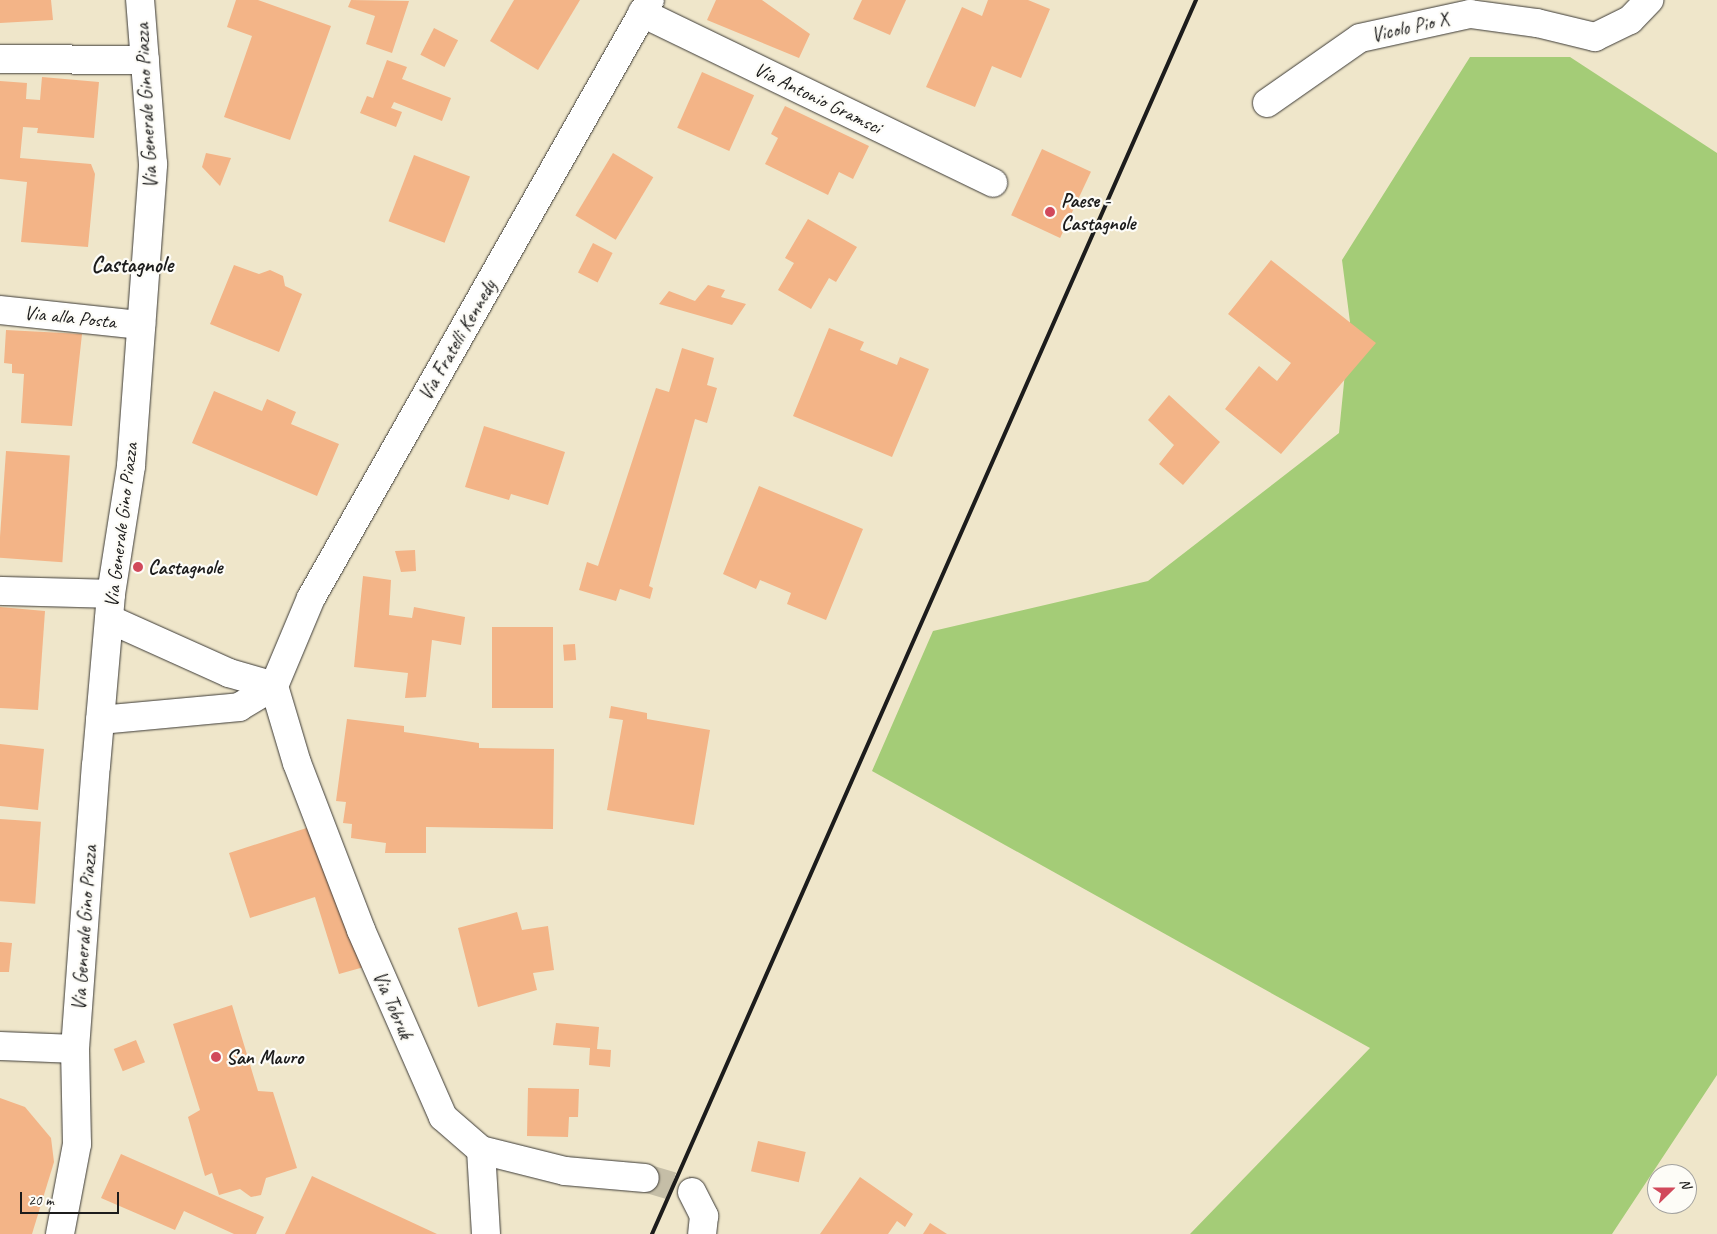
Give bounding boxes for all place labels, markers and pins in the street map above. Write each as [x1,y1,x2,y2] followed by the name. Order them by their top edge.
[1061,188,1135,235] place label: Paese - Castagnole
[1043,205,1057,219] marker: Paese - Castagnole
[148,555,222,579] place label: Castagnole
[132,561,144,573] marker: Castagnole
[226,1045,304,1069] place label: San Mauro
[210,1051,222,1063] marker: San Mauro

